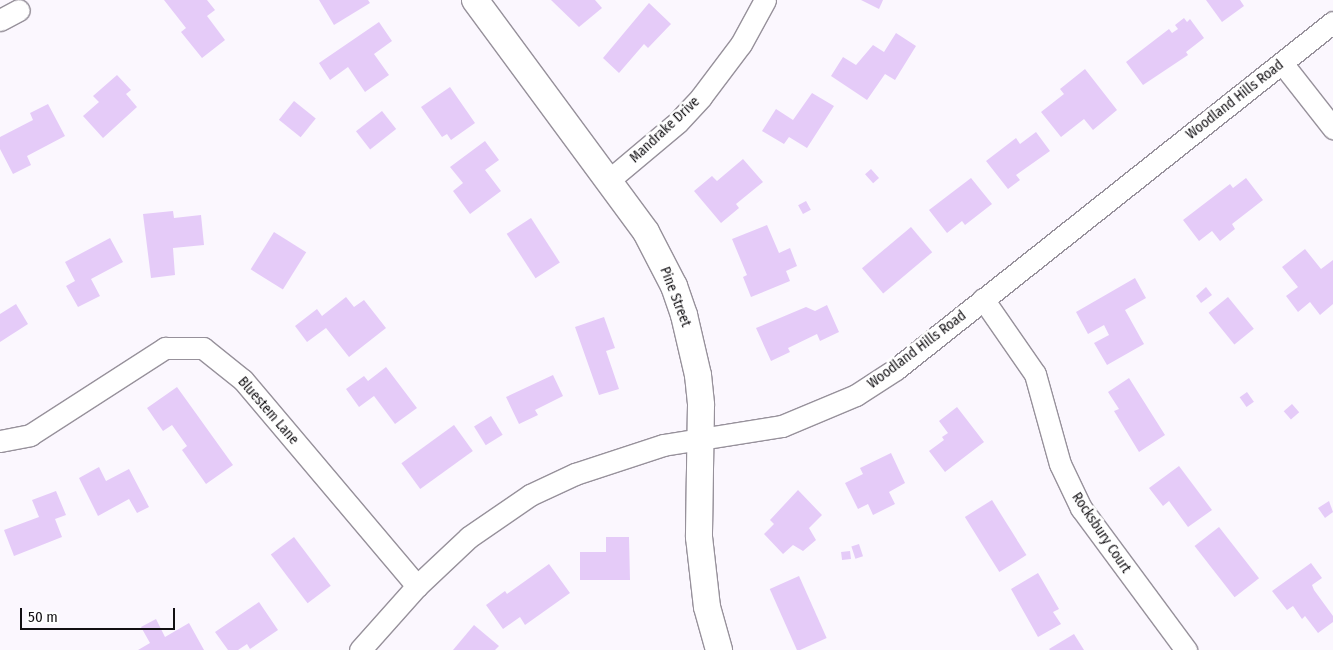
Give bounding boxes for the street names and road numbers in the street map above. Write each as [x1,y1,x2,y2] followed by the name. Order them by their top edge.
[1183,57,1287,143] street label: Woodland Hills Road
[627,93,703,167] street label: Mandrake Drive
[656,265,694,329] street label: Pine Street
[864,308,970,392] street label: Woodland Hills Road
[234,374,302,448] street label: Bluestem Lane
[1068,490,1134,576] street label: Rocksbury Court

